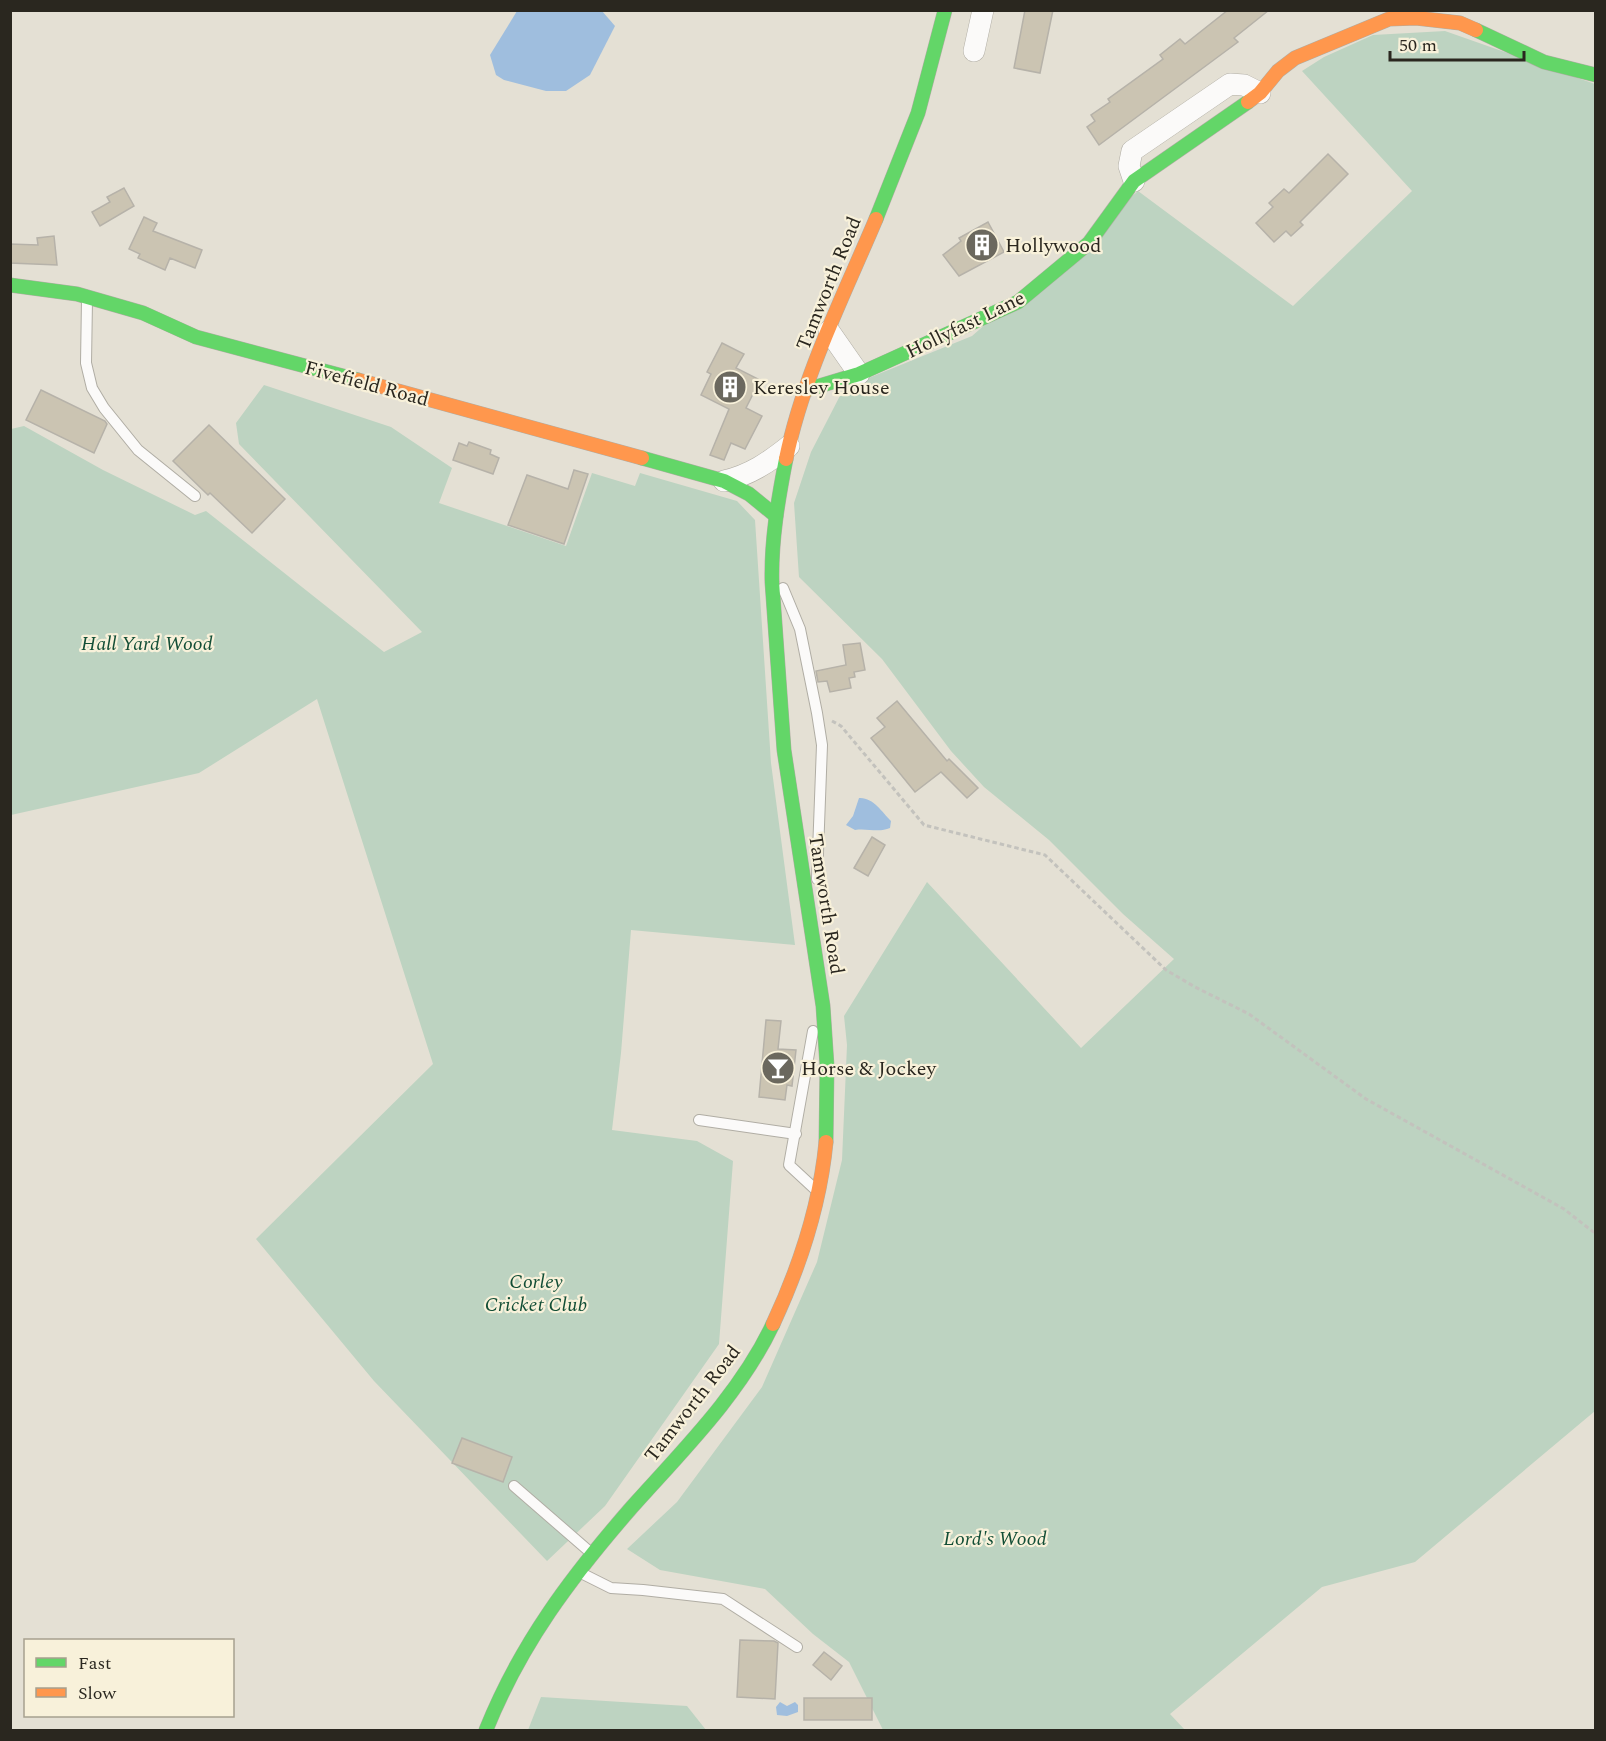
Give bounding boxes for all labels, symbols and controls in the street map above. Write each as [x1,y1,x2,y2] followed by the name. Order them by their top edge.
[1390,24,1524,62] scale bar
[1399,32,1437,59] text: 50 m
[788,212,869,355] street label: Tamworth Road
[964,227,1000,263] building icon: Hollywood
[1005,231,1101,261] place label: Hollywood
[901,283,1030,367] street label: Hollyfast Lane
[301,353,432,415] street label: Fivefield Road
[712,369,748,405] building icon: Keresley House
[753,373,890,403] place label: Keresley House
[81,629,213,659] park label: Hall Yard Wood
[800,832,852,977] street label: Tamworth Road
[760,1050,796,1086] bar icon: Horse & Jockey
[801,1054,937,1084] place label: Horse & Jockey
[485,1267,587,1320] park label: Corley Cricket Club
[637,1338,748,1469] street label: Tamworth Road
[943,1524,1047,1554] park label: Lord's Wood
[24,1639,234,1717] legend
[78,1650,111,1677] text: Fast
[78,1680,117,1707] text: Slow

